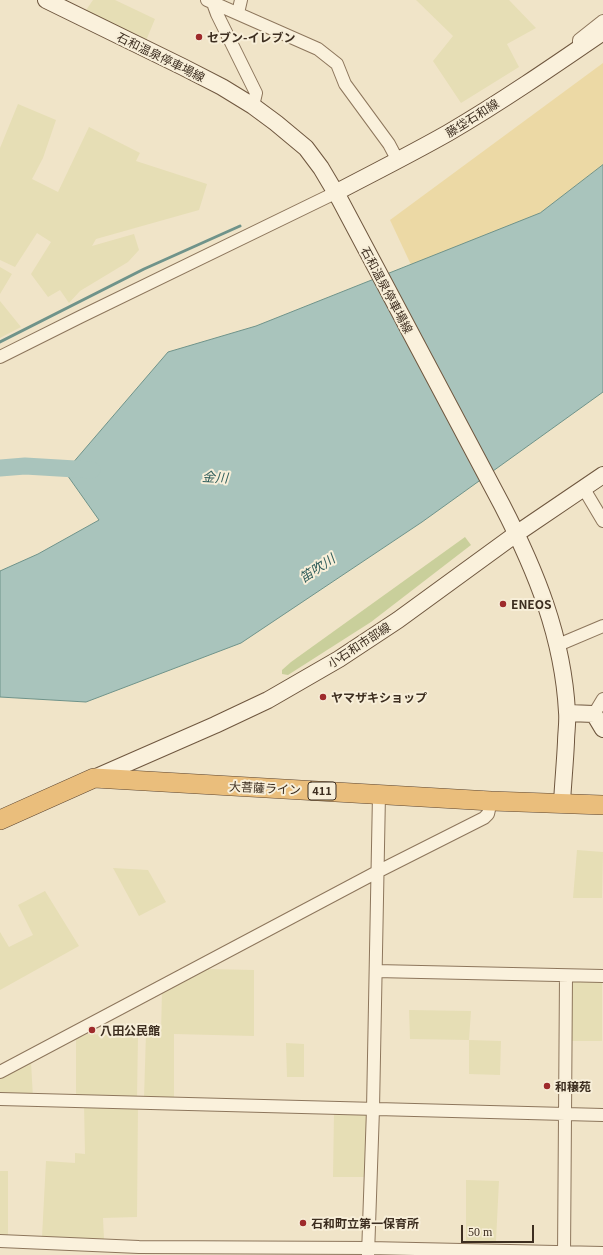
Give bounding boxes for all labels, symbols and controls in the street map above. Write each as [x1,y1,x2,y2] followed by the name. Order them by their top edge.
[115,29,207,85] street label: 石和温泉停車場線
[207,30,295,44] place label: セブン-イレブン
[194,32,204,42] marker: セブン-イレブン
[443,96,501,140] street label: 藤垈石和線
[358,244,416,336] street label: 石和温泉停車場線
[202,469,228,485] water label: 金川
[296,551,338,585] water label: 笛吹川
[511,597,551,611] place label: ENEOS
[498,599,508,609] marker: ENEOS
[325,619,393,671] street label: 小石和市部線
[331,690,427,704] place label: ヤマザキショップ
[318,692,328,702] marker: ヤマザキショップ
[229,779,301,797] street label: 大菩薩ライン
[308,782,336,800] road number: 411
[100,1023,160,1037] place label: 八田公民館
[87,1025,97,1035] marker: 八田公民館
[555,1079,591,1093] place label: 和穣苑
[542,1081,552,1091] marker: 和穣苑
[311,1216,419,1230] place label: 石和町立第一保育所
[463,1217,536,1243] scale bar
[298,1218,308,1228] marker: 石和町立第一保育所
[468,1225,492,1239] text: 50 m

